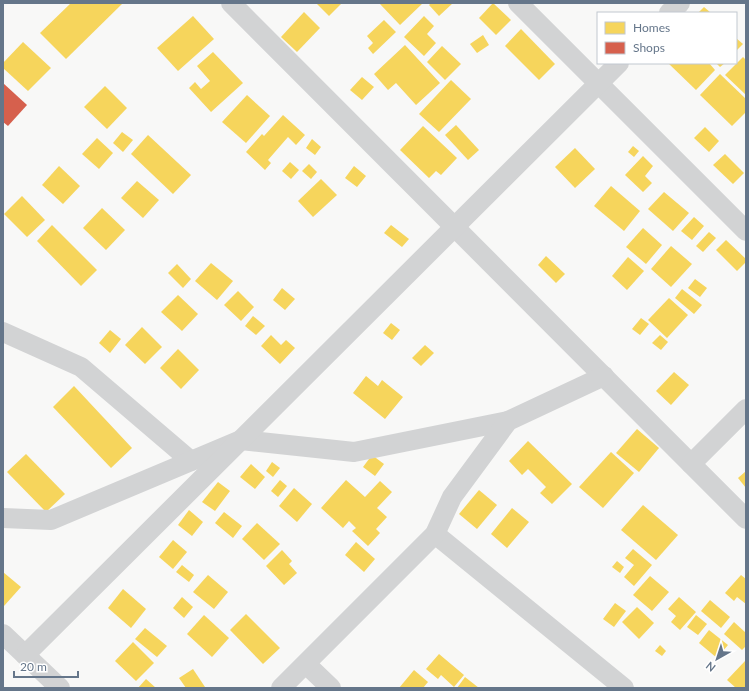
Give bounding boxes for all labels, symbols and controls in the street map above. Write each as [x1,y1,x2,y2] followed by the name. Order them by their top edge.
[597,12,737,64] legend
[633,20,670,35] text: Homes
[633,40,665,55] text: Shops
[697,639,737,679] north arrow
[14,653,78,679] scale bar
[20,659,47,674] text: 20 m
[703,659,718,675] text: N

